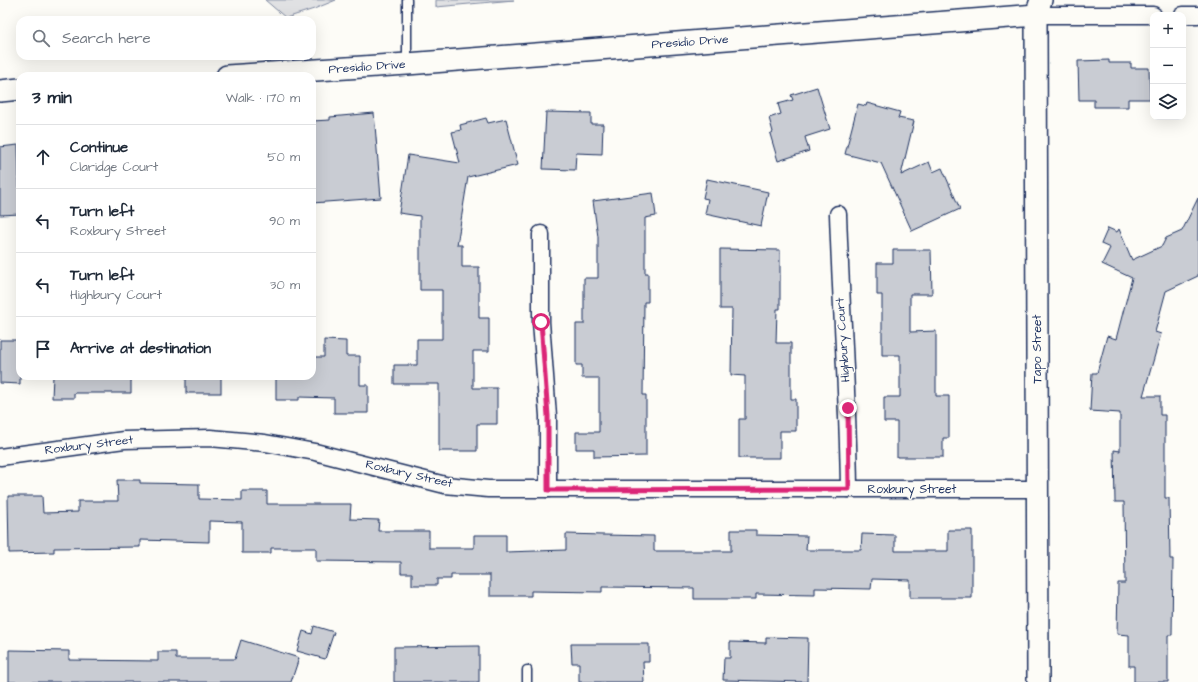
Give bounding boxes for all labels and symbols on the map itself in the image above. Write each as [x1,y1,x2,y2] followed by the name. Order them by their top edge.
[651,31,730,53] street label: Presidio Drive
[328,56,407,78] street label: Presidio Drive
[832,297,855,383] street label: Highbury Court
[532,313,550,331] route start
[1029,314,1046,383] street label: Tapo Street
[839,399,857,417] route end
[44,431,134,460] street label: Roxbury Street
[364,456,454,493] street label: Roxbury Street
[868,481,957,499] street label: Roxbury Street

